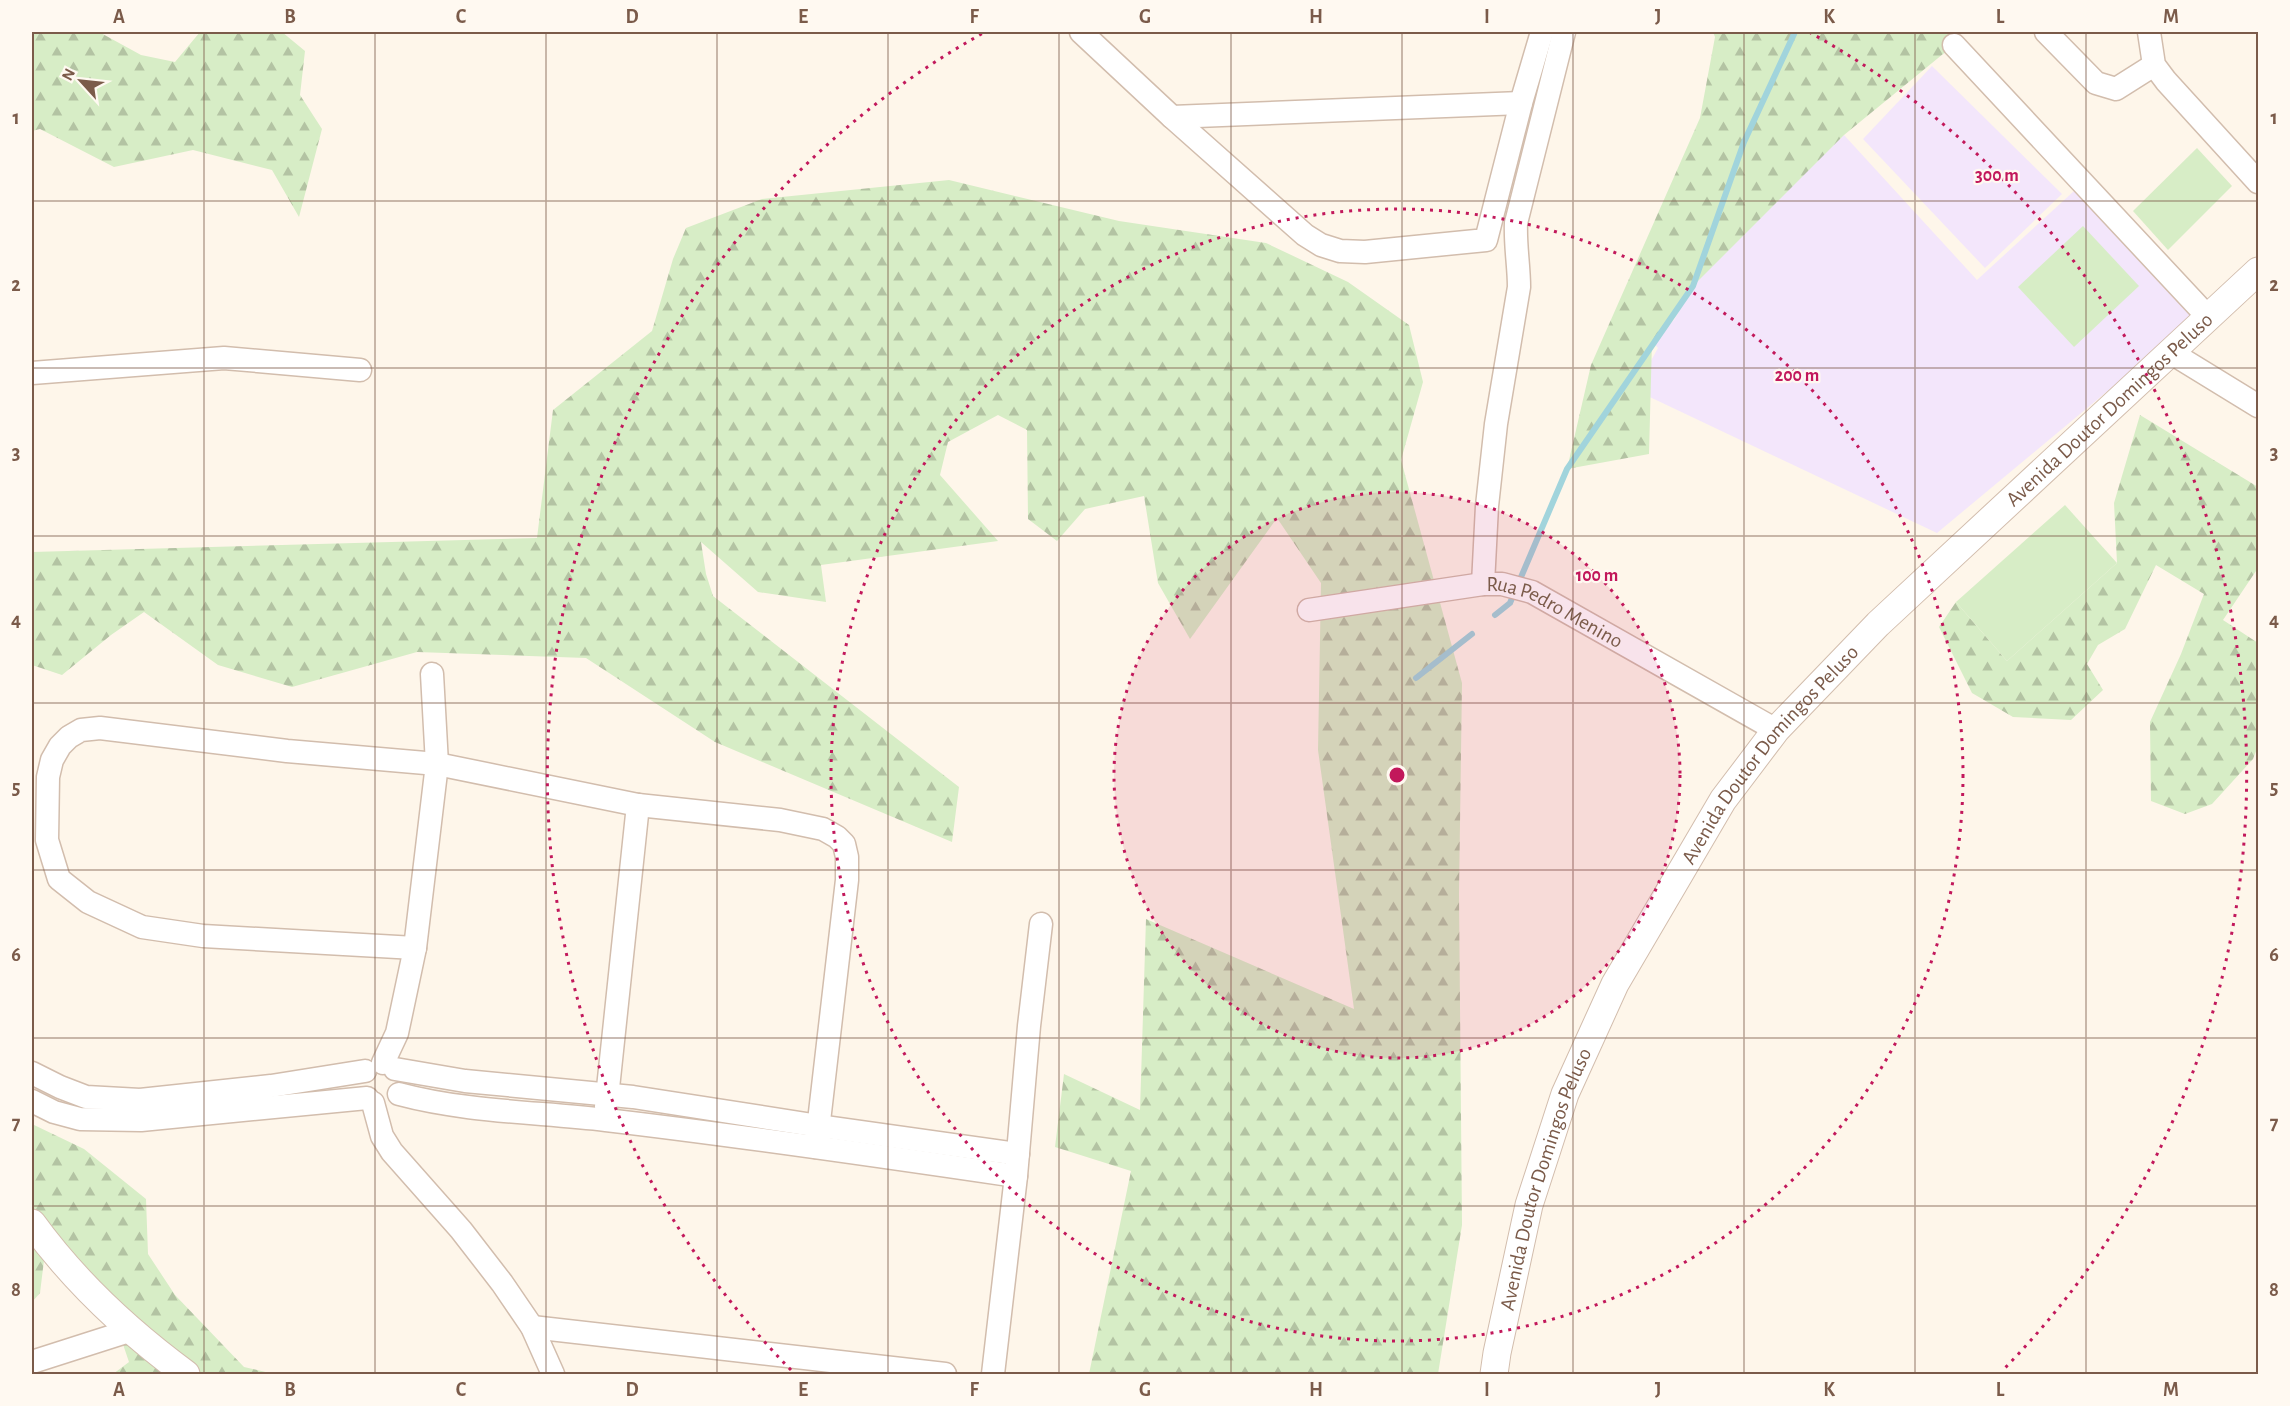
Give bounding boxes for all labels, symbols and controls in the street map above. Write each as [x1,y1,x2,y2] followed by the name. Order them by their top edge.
[113,7,125,27] text: A
[284,7,296,27] text: B
[456,7,467,27] text: C
[625,7,639,27] text: D
[798,7,808,27] text: E
[969,7,979,27] text: F
[1139,7,1151,27] text: G
[1309,7,1323,27] text: H
[1484,7,1490,27] text: I
[1655,7,1661,27] text: J
[1823,7,1835,27] text: K
[1996,7,2005,27] text: L
[2163,7,2179,27] text: M
[51,51,111,111] north arrow
[59,66,78,83] text: N
[12,108,20,128] text: 1
[2270,108,2278,128] text: 1
[1975,167,2019,185] text: 300 m
[11,275,21,295] text: 2
[2269,275,2279,295] text: 2
[2002,309,2217,510] street label: Avenida Doutor Domingos Peluso
[1775,367,1819,385] text: 200 m
[12,443,20,463] text: 3
[2270,443,2278,463] text: 3
[1576,567,1618,585] text: 100 m
[1486,573,1626,652] street label: Rua Pedro Menino
[11,610,21,630] text: 4
[2269,610,2279,630] text: 4
[1678,641,1863,868] street label: Avenida Doutor Domingos Peluso
[1387,765,1407,785] centre of rings
[12,778,20,798] text: 5
[2270,778,2278,798] text: 5
[11,945,21,965] text: 6
[2269,945,2279,965] text: 6
[1497,1045,1595,1312] street label: Avenida Doutor Domingos Peluso
[12,1113,21,1133] text: 7
[2270,1113,2279,1133] text: 7
[11,1280,21,1300] text: 8
[2269,1280,2279,1300] text: 8
[113,1380,125,1400] text: A
[284,1380,296,1400] text: B
[456,1380,467,1400] text: C
[625,1380,639,1400] text: D
[798,1380,808,1400] text: E
[969,1380,979,1400] text: F
[1139,1380,1151,1400] text: G
[1309,1380,1323,1400] text: H
[1484,1380,1490,1400] text: I
[1655,1380,1661,1400] text: J
[1823,1380,1835,1400] text: K
[1996,1380,2005,1400] text: L
[2163,1380,2179,1400] text: M

